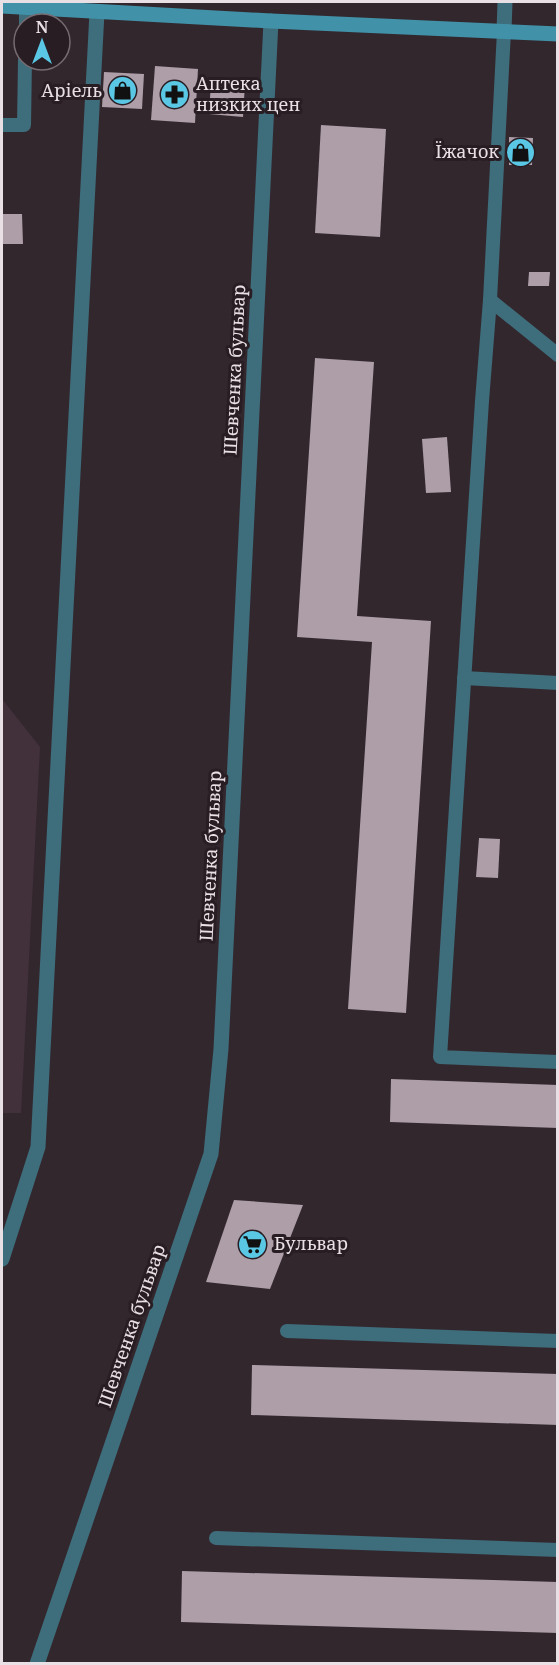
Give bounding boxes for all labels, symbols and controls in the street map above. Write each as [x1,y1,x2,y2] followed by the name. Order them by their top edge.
[12,12,72,72] north arrow
[36,16,49,38] text: N
[196,71,300,116] place label: Аптека низких цен
[107,75,139,107] shop icon: Аріель
[41,78,102,102] place label: Аріель
[159,78,191,110] pharmacy icon: Аптека низких цен
[504,136,536,168] shop icon: Їжачок
[435,139,499,163] place label: Їжачок
[218,284,250,456] street label: Шевченка бульвар
[194,770,226,942] street label: Шевченка бульвар
[237,1228,269,1260] supermarket icon: Бульвар
[274,1231,348,1255] place label: Бульвар
[92,1241,170,1410] street label: Шевченка бульвар

